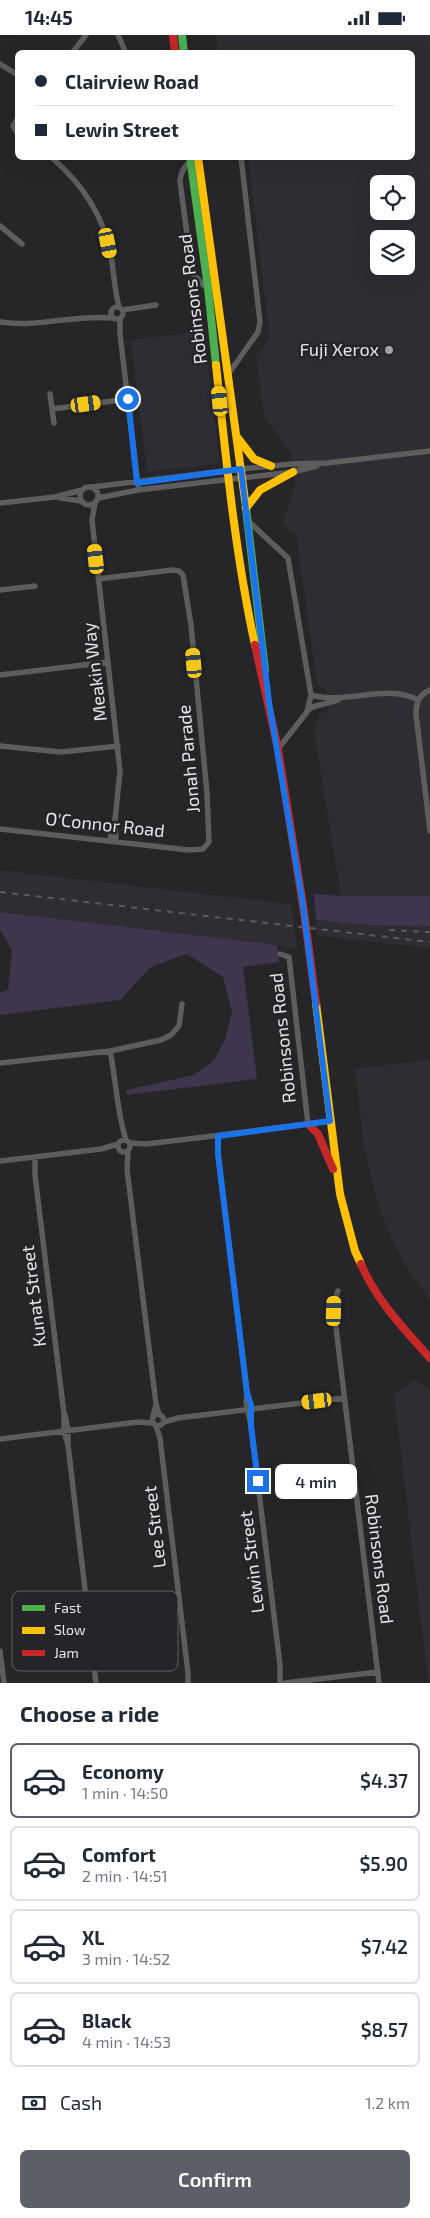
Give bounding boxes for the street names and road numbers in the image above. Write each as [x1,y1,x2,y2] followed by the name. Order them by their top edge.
[173,233,211,365] street label: Robinsons Road
[77,621,111,723] street label: Meakin Way
[172,704,204,814] street label: Jonah Parade
[44,807,166,841] street label: O'Connor Road
[264,972,300,1104] street label: Robinsons Road
[16,1244,50,1348] street label: Kunat Street
[138,1485,170,1569] street label: Lee Street
[361,1493,399,1625] street label: Robinsons Road
[234,1510,268,1614] street label: Lewin Street

